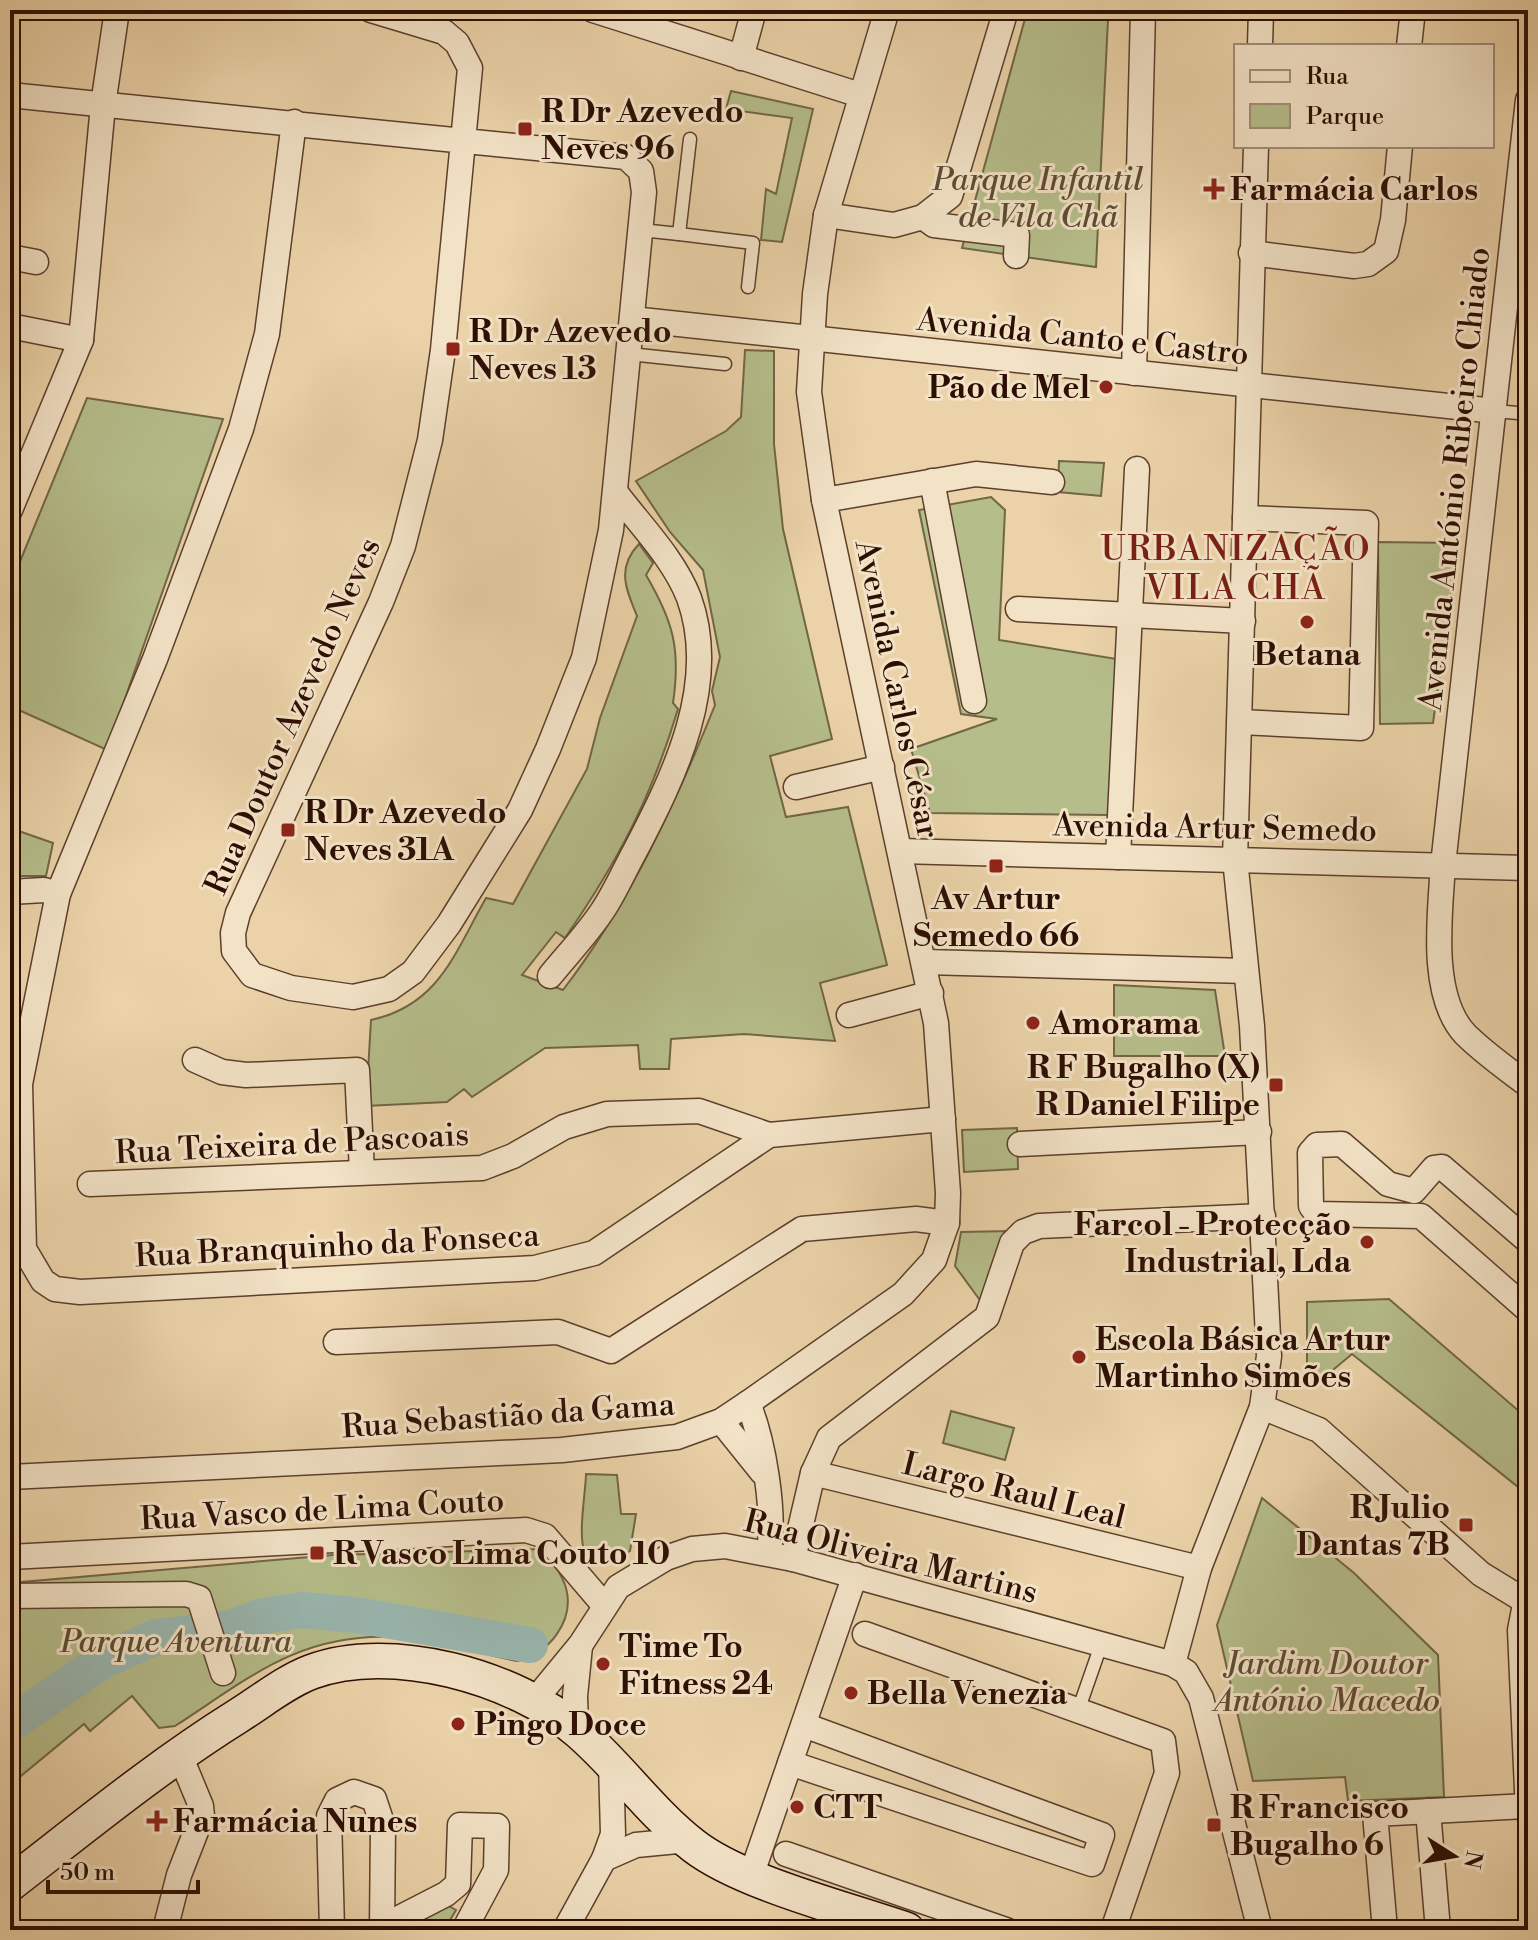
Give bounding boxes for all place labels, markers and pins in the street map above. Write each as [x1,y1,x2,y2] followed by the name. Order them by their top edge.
[541,92,744,169] place label: R Dr Azevedo Neves 96
[516,120,534,138] marker: R Dr Azevedo Neves 96
[1230,170,1478,210] place label: Farmácia Carlos
[1205,180,1223,198] marker: Farmácia Carlos
[469,312,672,389] place label: R Dr Azevedo Neves 13
[444,340,462,358] marker: R Dr Azevedo Neves 13
[928,368,1090,408] place label: Pão de Mel
[1097,378,1115,396] marker: Pão de Mel
[1298,613,1316,631] marker: Betana
[1253,635,1362,675] place label: Betana
[304,793,507,870] place label: R Dr Azevedo Neves 31A
[279,821,297,839] marker: R Dr Azevedo Neves 31A
[987,857,1005,875] marker: Av Artur Semedo 66
[913,879,1079,956] place label: Av Artur Semedo 66
[1048,1004,1200,1044] place label: Amorama
[1024,1014,1042,1032] marker: Amorama
[1027,1048,1260,1125] place label: R F Bugalho (X) R Daniel Filipe
[1267,1076,1285,1094] marker: R F Bugalho (X) R Daniel Filipe
[1074,1205,1352,1282] place label: Farcol - Protecção Industrial, Lda
[1358,1233,1376,1251] marker: Farcol - Protecção Industrial, Lda
[1095,1320,1391,1397] place label: Escola Básica Artur Martinho Simões
[1070,1348,1088,1366] marker: Escola Básica Artur Martinho Simões
[1296,1488,1450,1565] place label: R Julio Dantas 7B
[1457,1516,1475,1534] marker: R Julio Dantas 7B
[333,1534,670,1574] place label: R Vasco Lima Couto 10
[308,1544,326,1562] marker: R Vasco Lima Couto 10
[619,1627,773,1704] place label: Time To Fitness 24
[594,1655,612,1673] marker: Time To Fitness 24
[867,1674,1068,1714] place label: Bella Venezia
[842,1684,860,1702] marker: Bella Venezia
[474,1705,647,1745] place label: Pingo Doce
[449,1715,467,1733] marker: Pingo Doce
[813,1788,882,1828] place label: CTT
[1230,1788,1409,1865] place label: R Francisco Bugalho 6
[788,1798,806,1816] marker: CTT
[173,1802,417,1842] place label: Farmácia Nunes
[148,1812,166,1830] marker: Farmácia Nunes
[1205,1816,1223,1834] marker: R Francisco Bugalho 6

